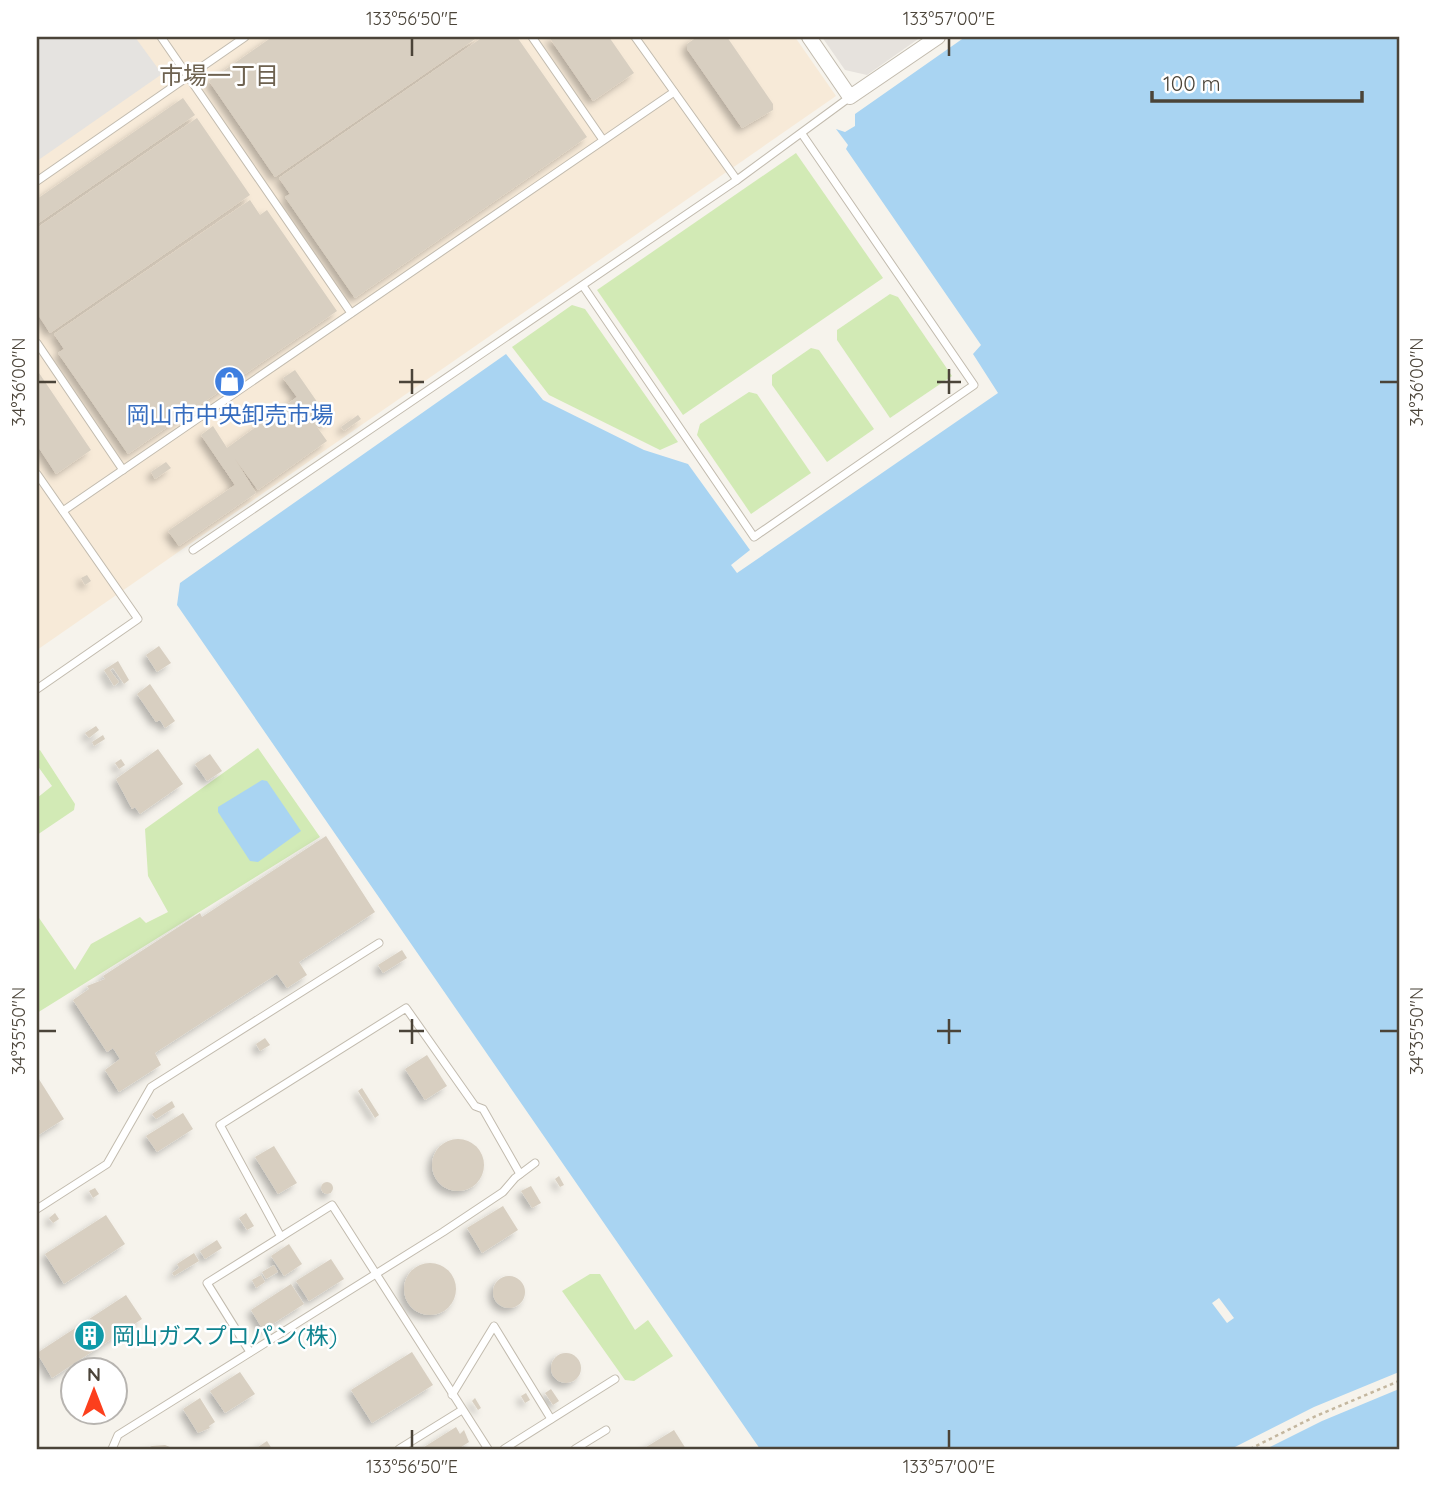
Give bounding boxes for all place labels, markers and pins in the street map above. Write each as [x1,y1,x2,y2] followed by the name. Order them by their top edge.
[213,364,247,398] shop icon: 岡山市中央卸売市場
[127,400,334,429] place label: 岡山市中央卸売市場
[72,1319,106,1353] building icon: 岡山ガスプロパン(株)
[112,1321,337,1350] place label: 岡山ガスプロパン(株)

